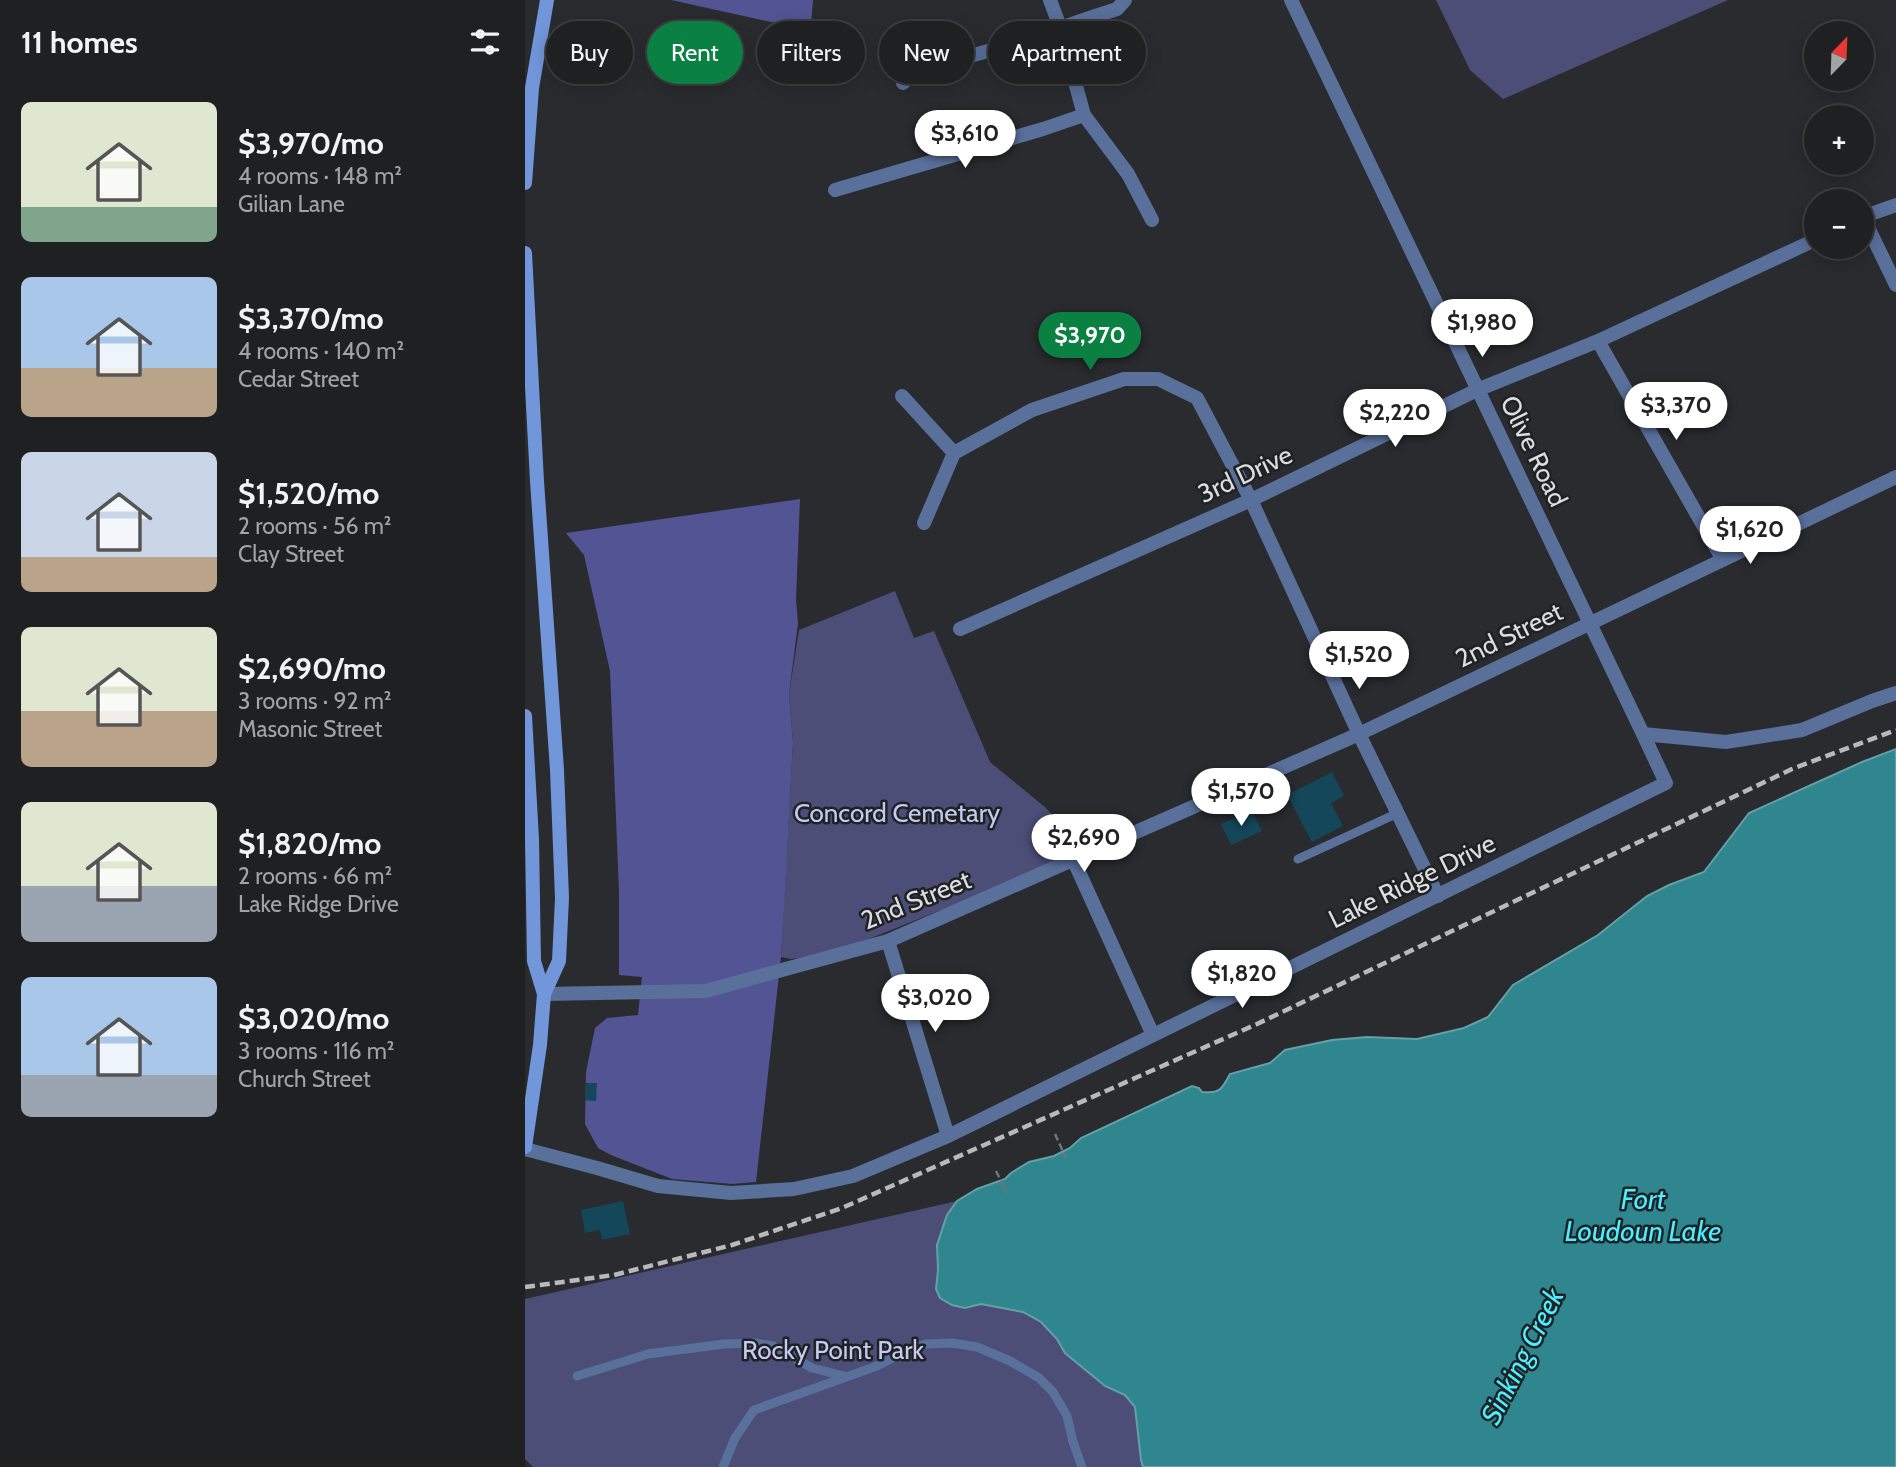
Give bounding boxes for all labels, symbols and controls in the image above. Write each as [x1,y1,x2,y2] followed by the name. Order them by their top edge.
[546,21,633,84] chip: Buy
[647,21,743,84] chip: Rent
[757,21,865,84] chip: Filters
[879,21,974,84] chip: New
[988,21,1146,84] chip: Apartment
[1804,21,1874,91] north arrow
[1804,21,1874,259] map controls
[466,23,504,61] icon: filters
[21,24,138,61] text: 11 homes
[1804,105,1874,175] button: +
[908,110,1022,170] pin: $3,610
[931,119,999,147] text: $3,610
[238,125,384,162] text: $3,970/mo
[77,130,161,214] icon: home
[238,162,402,190] text: 4 rooms · 148 m²
[1804,189,1874,259] button: −
[238,190,345,218] text: Gilian Lane
[238,300,384,337] text: $3,370/mo
[1425,300,1539,359] pin: $1,980
[77,305,161,389] icon: home
[1447,308,1517,336] text: $1,980
[1033,312,1147,372] pin: $3,970
[1054,321,1126,349] text: $3,970
[238,337,404,365] text: 4 rooms · 140 m²
[238,365,359,393] text: Cedar Street
[1619,382,1733,442] pin: $3,370
[1338,390,1452,449] pin: $2,220
[1493,390,1575,512] street label: Olive Road
[1640,391,1712,419] text: $3,370
[1359,398,1431,426] text: $2,220
[1193,438,1297,510] street label: 3rd Drive
[238,475,379,512] text: $1,520/mo
[77,480,161,564] icon: home
[1693,506,1807,566] pin: $1,620
[238,512,392,540] text: 2 rooms · 56 m²
[1716,515,1784,543] text: $1,620
[238,540,344,568] text: Clay Street
[1450,595,1568,675] street label: 2nd Street
[1302,632,1416,691] pin: $1,520
[1325,640,1393,668] text: $1,520
[238,650,386,687] text: $2,690/mo
[77,655,161,739] icon: home
[238,687,392,715] text: 3 rooms · 92 m²
[238,715,382,743] text: Masonic Street
[1184,768,1298,828] pin: $1,570
[1207,777,1275,805] text: $1,570
[794,797,1000,829] park label: Concord Cemetary
[1027,814,1141,874] pin: $2,690
[1048,823,1120,851] text: $2,690
[238,825,381,862] text: $1,820/mo
[1323,827,1501,935] street label: Lake Ridge Drive
[77,830,161,914] icon: home
[238,862,392,890] text: 2 rooms · 66 m²
[857,863,976,936] street label: 2nd Street
[238,890,399,918] text: Lake Ridge Drive
[1185,950,1299,1010] pin: $1,820
[1207,959,1277,987] text: $1,820
[878,974,992,1034] pin: $3,020
[897,983,973,1011] text: $3,020
[238,1000,389,1037] text: $3,020/mo
[77,1005,161,1089] icon: home
[238,1037,394,1065] text: 3 rooms · 116 m²
[238,1065,371,1093] text: Church Street
[1565,1182,1721,1248] water label: Fort Loudoun Lake
[1473,1281,1571,1430] water label: Sinking Creek
[742,1334,924,1366] park label: Rocky Point Park

